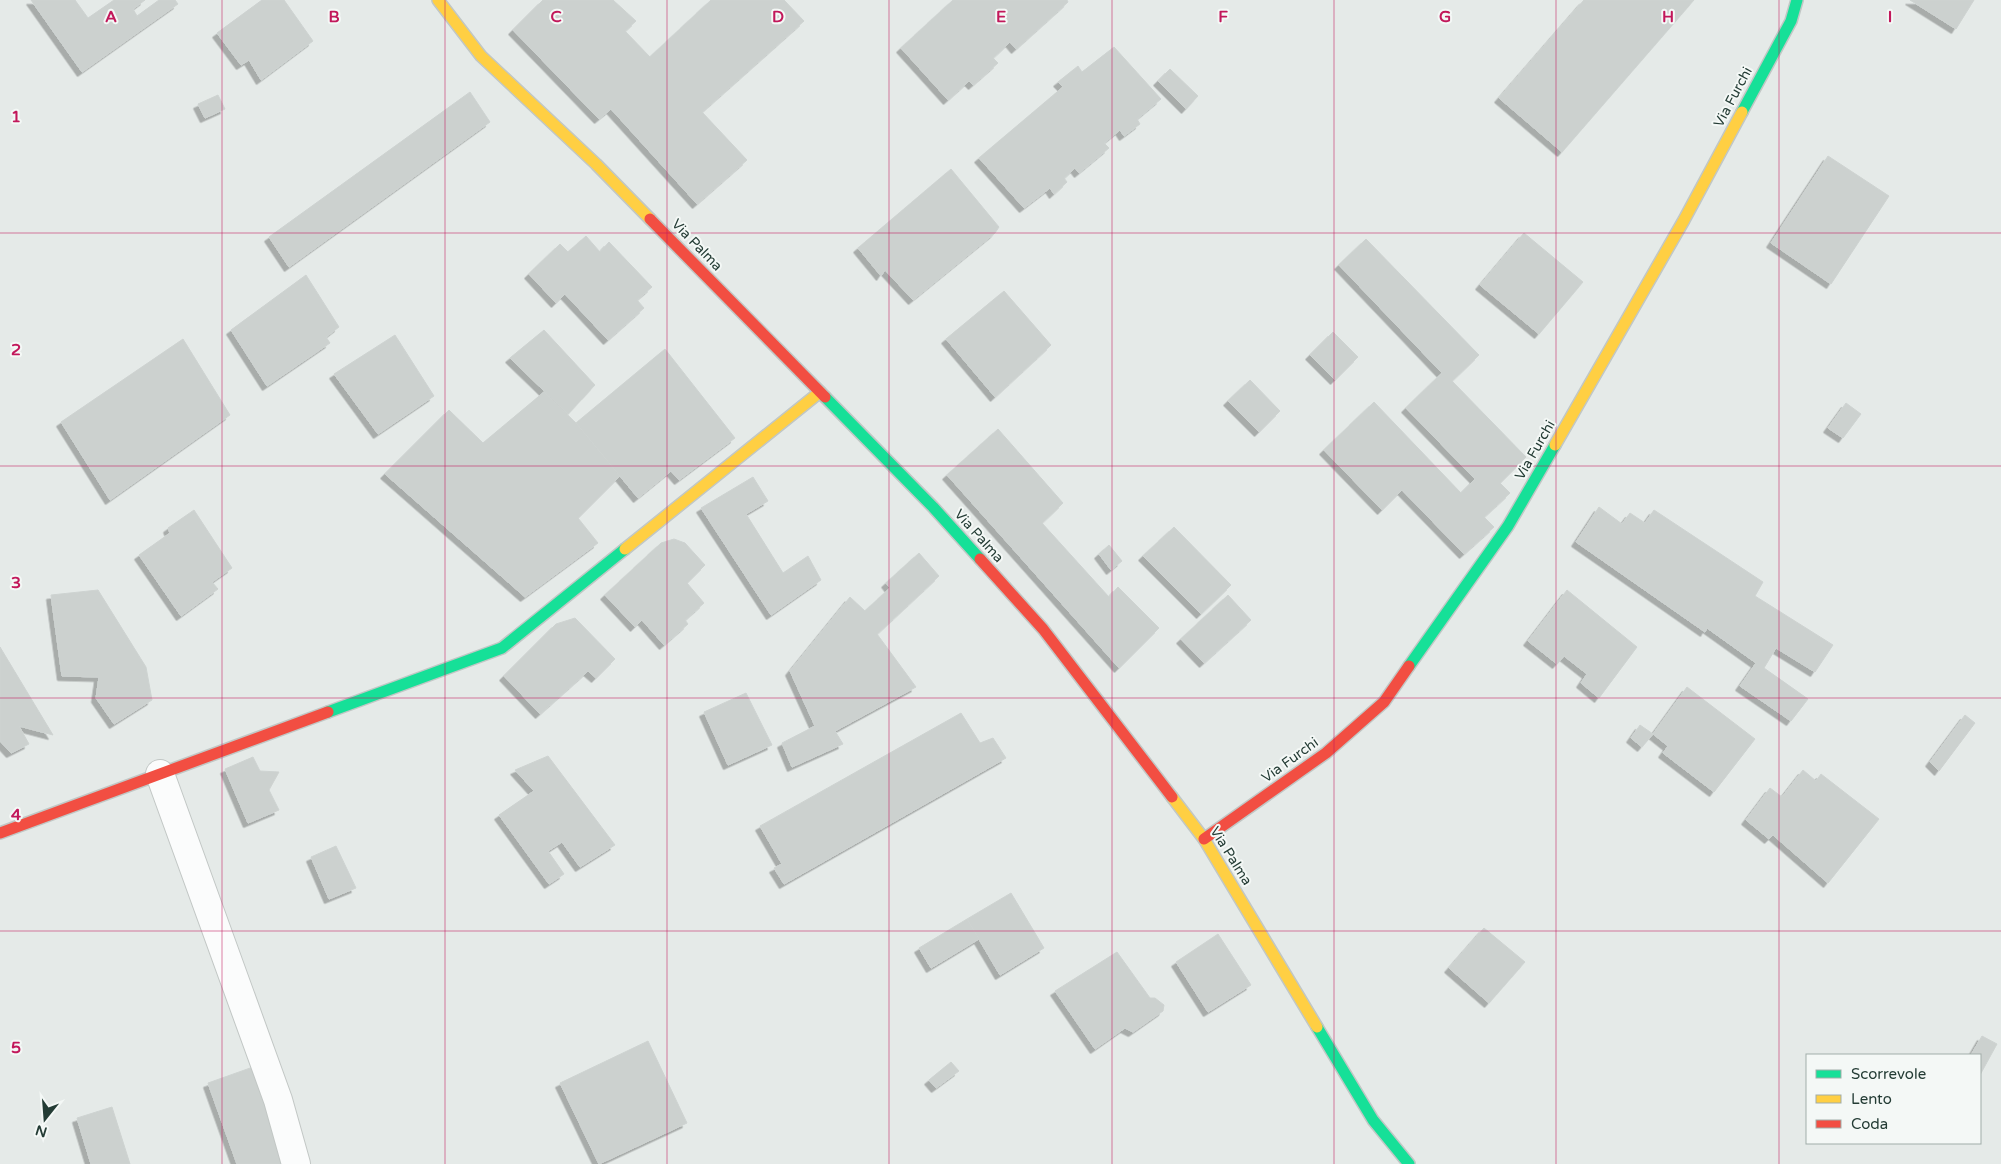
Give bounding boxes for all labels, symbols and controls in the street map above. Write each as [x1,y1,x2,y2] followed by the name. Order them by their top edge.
[105,7,117,27] text: A
[328,7,340,27] text: B
[550,7,562,27] text: C
[772,7,784,27] text: D
[996,7,1006,27] text: E
[1218,7,1228,27] text: F
[1439,7,1451,27] text: G
[1662,7,1674,27] text: H
[1888,7,1892,27] text: I
[1710,64,1756,130] street label: Via Furchi
[11,107,21,127] text: 1
[668,215,726,275] street label: Via Palma
[11,340,21,360] text: 2
[1511,417,1559,483] street label: Via Furchi
[951,506,1007,566] street label: Via Palma
[11,573,21,593] text: 3
[1258,734,1322,786] street label: Via Furchi
[11,805,21,825] text: 4
[1206,824,1256,888] street label: Via Palma
[11,1038,21,1058] text: 5
[1806,1054,1981,1144] legend
[1851,1065,1926,1083] text: Scorrevole
[1851,1090,1892,1108] text: Lento
[20,1094,70,1144] north arrow
[1851,1115,1888,1133] text: Coda
[33,1121,49,1141] text: N

